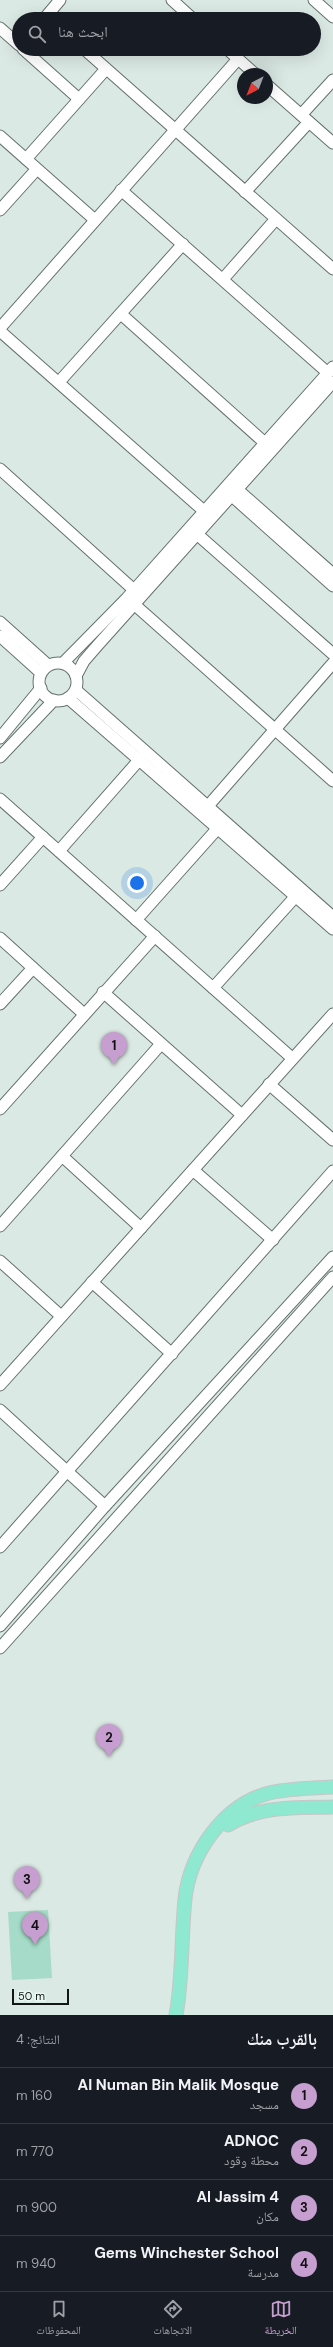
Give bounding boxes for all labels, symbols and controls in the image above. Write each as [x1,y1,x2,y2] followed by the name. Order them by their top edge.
[12,12,321,56] search box
[58,22,108,42] text: ابحث هنا
[26,23,48,45] icon: search
[237,68,273,104] north arrow
[127,873,147,893] your location
[101,1032,127,1065] pin: 1
[96,1724,122,1757] pin: 2
[14,1866,40,1899] pin: 3
[22,1912,48,1945] pin: 4
[12,1987,69,2006] scale bar
[18,1989,45,2003] text: 50 m
[247,2028,317,2050] text: بالقرب منك
[16,2031,60,2048] text: النتائج: 4
[78,2075,279,2095] text: Al Numan Bin Malik Mosque
[16,2087,52,2104] text: 160 m
[302,2087,306,2104] text: 1
[250,2096,279,2113] text: مسجد
[224,2131,279,2151] text: ADNOC
[16,2143,54,2160] text: 770 m
[300,2143,308,2160] text: 2
[224,2152,279,2169] text: محطة وقود
[196,2187,279,2207] text: Al Jassim 4
[16,2199,57,2216] text: 900 m
[300,2199,308,2216] text: 3
[256,2208,279,2225] text: مكان
[94,2243,279,2263] text: Gems Winchester School
[16,2255,56,2272] text: 940 m
[300,2255,308,2272] text: 4
[247,2264,279,2281] text: مدرسة
[36,2298,81,2341] tab: المحفوظات
[153,2298,192,2341] tab: الاتجاهات
[264,2298,297,2341] tab: الخريطة

